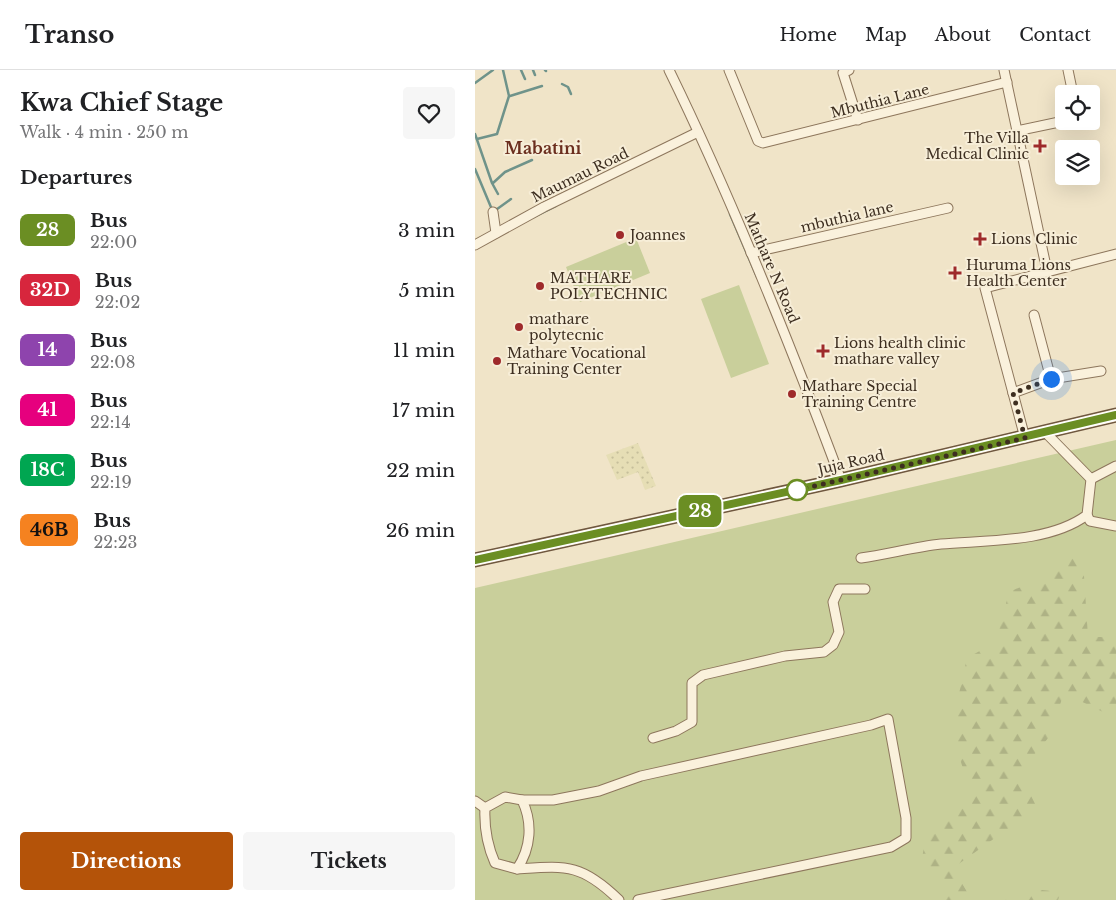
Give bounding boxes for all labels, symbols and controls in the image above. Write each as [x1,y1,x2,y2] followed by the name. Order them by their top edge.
[25,20,114,49] text: Transo
[779,24,837,46] text: Home
[865,24,907,46] text: Map
[935,24,991,46] text: About
[1019,24,1091,46] text: Contact
[829,80,931,122] street label: Mbuthia Lane
[1055,85,1100,185] map controls
[1055,85,1100,130] button: locate
[403,87,455,139] button: heart
[20,88,223,117] text: Kwa Chief Stage
[20,122,188,142] text: Walk · 4 min · 250 m
[926,129,1029,163] place label: The Villa Medical Clinic
[505,138,582,158] district label: Mabatini
[1033,139,1047,153] marker: The Villa Medical Clinic
[1055,140,1100,185] button: layers
[528,143,632,206] street label: Maumau Road
[20,166,132,189] text: Departures
[799,198,895,236] street label: mbuthia lane
[90,209,127,232] text: Bus
[741,210,804,326] street label: Mathare N Road
[36,219,59,241] text: 28
[398,219,455,242] text: 3 min
[628,226,686,244] place label: Joannes
[614,229,626,241] marker: Joannes
[991,230,1078,248] place label: Lions Clinic
[90,232,137,252] text: 22:00
[973,232,987,246] marker: Lions Clinic
[966,256,1071,290] place label: Huruma Lions Health Center
[948,266,962,280] marker: Huruma Lions Health Center
[95,269,132,292] text: Bus
[550,269,667,303] place label: MATHARE POLYTECHNIC
[30,279,70,301] text: 32D
[399,279,455,302] text: 5 min
[534,280,546,292] marker: MATHARE POLYTECHNIC
[95,292,140,312] text: 22:02
[529,310,604,344] place label: mathare polytecnic
[513,321,525,333] marker: mathare polytecnic
[90,329,127,352] text: Bus
[834,334,966,368] place label: Lions health clinic mathare valley
[38,339,57,361] text: 14
[393,339,455,362] text: 11 min
[507,344,647,378] place label: Mathare Vocational Training Center
[816,344,830,358] marker: Lions health clinic mathare valley
[90,352,135,372] text: 22:08
[491,355,503,367] marker: Mathare Vocational Training Center
[1039,367,1064,392] your location
[802,377,918,411] place label: Mathare Special Training Centre
[786,388,798,400] marker: Mathare Special Training Centre
[90,389,127,412] text: Bus
[38,399,57,421] text: 41
[392,399,455,422] text: 17 min
[90,412,131,432] text: 22:14
[814,445,887,479] street label: Juja Road
[90,449,127,472] text: Bus
[30,459,65,481] text: 18C
[386,459,455,482] text: 22 min
[90,472,132,492] text: 22:19
[786,479,808,501] unlabelled marker
[677,495,723,527] line badge: 28
[688,500,712,522] text: 28
[93,509,131,532] text: Bus
[30,519,68,541] text: 46B
[386,519,455,542] text: 26 min
[93,532,137,552] text: 22:23
[20,832,233,890] button: Directions
[243,832,455,890] button: Tickets

